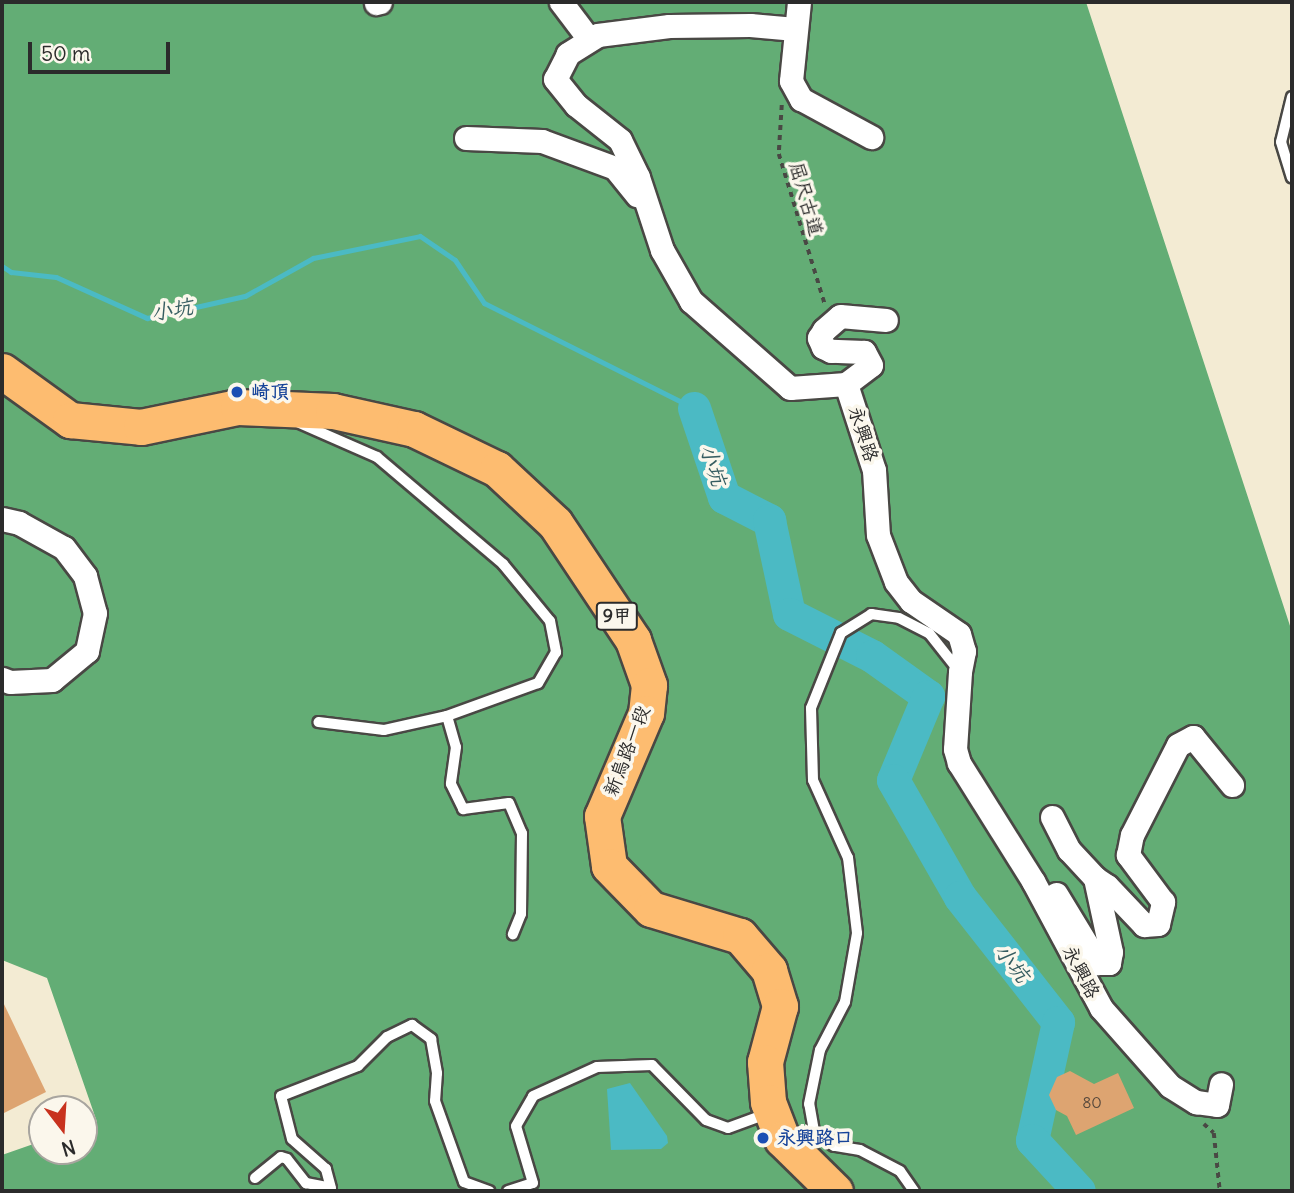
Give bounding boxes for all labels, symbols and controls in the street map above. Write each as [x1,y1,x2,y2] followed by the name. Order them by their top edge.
[32,28,173,72] scale bar
[41,40,90,67] text: 50 m
[785,159,827,239] street label: 屈尺古道
[149,294,195,326] water label: 小坑
[251,381,289,403] place label: 崎頂
[229,384,245,400] marker: 崎頂
[843,403,883,465] street label: 永興路
[695,441,731,489] water label: 小坑
[594,602,640,630] road number: 9甲
[599,703,655,799] street label: 新烏路一段
[989,939,1035,987] water label: 小坑
[1058,941,1104,1003] street label: 永興路
[1082,1092,1102,1112] house number: 80
[28,1095,98,1165] north arrow
[777,1127,853,1149] place label: 永興路口
[755,1130,771,1146] marker: 永興路口
[59,1135,78,1162] text: N

